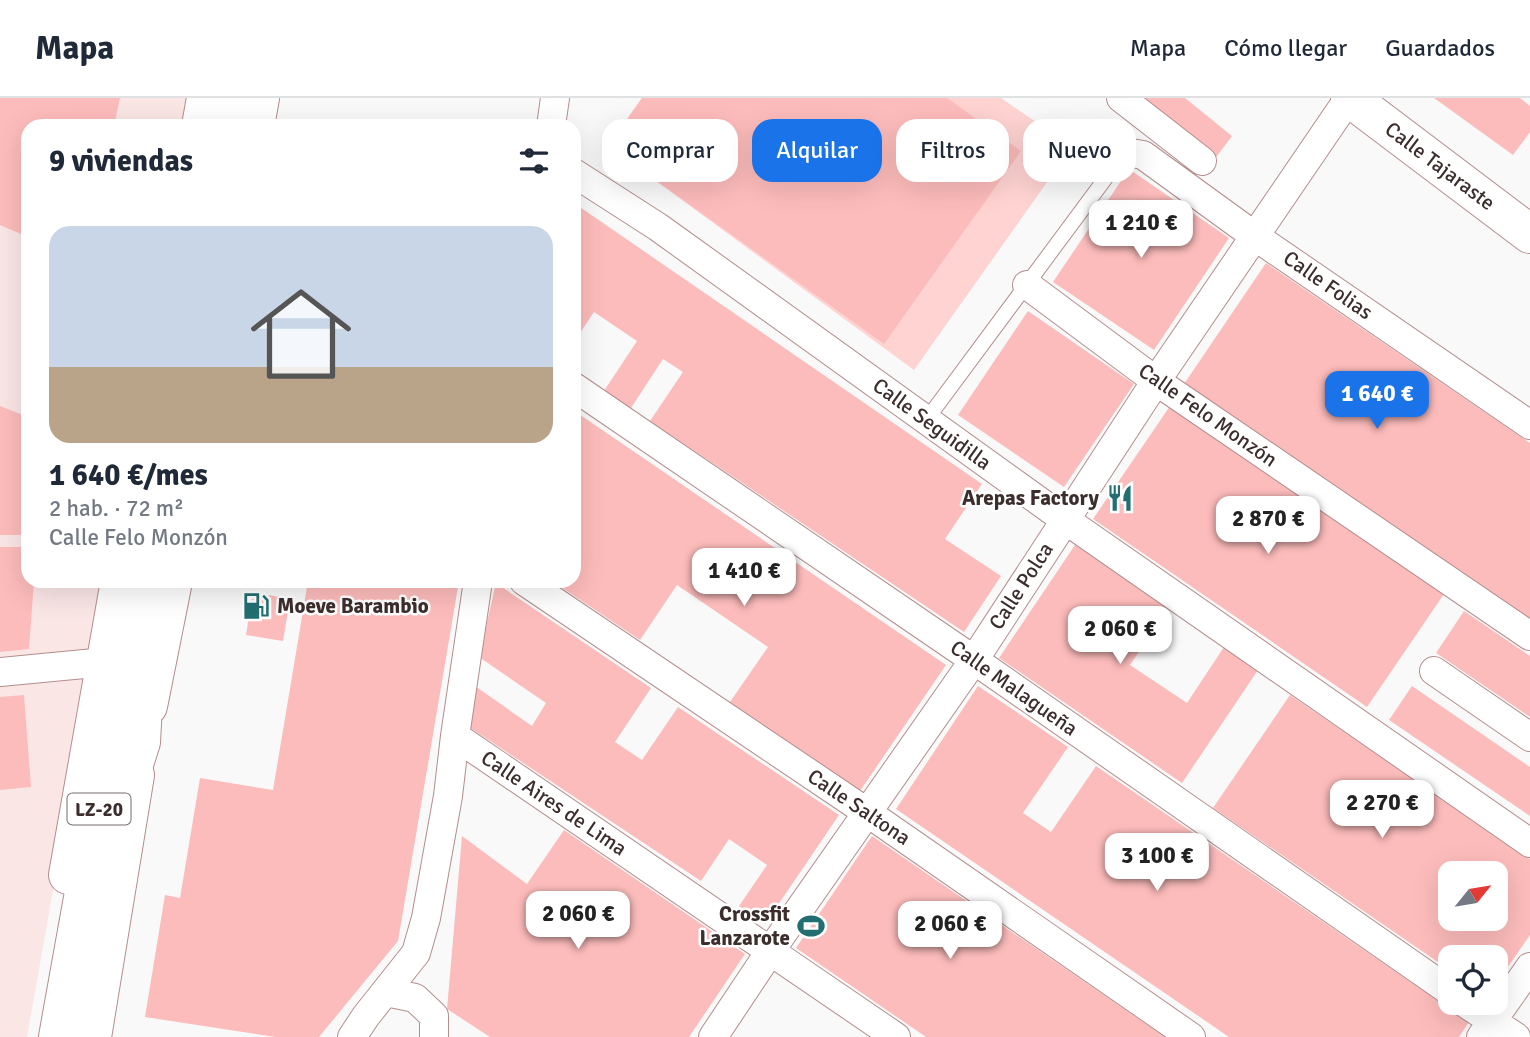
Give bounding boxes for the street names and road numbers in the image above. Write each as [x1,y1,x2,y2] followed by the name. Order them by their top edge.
[1380,116,1500,216] street label: Calle Tajaraste
[1278,245,1378,325] street label: Calle Folias
[1134,358,1282,472] street label: Calle Felo Monzón
[868,372,996,476] street label: Calle Seguidilla
[983,537,1059,635] street label: Calle Polca
[945,634,1083,742] street label: Calle Malagueña
[476,745,632,861] street label: Calle Aires de Lima
[803,763,915,851] street label: Calle Saltona
[68,794,130,824] road number: LZ-20

